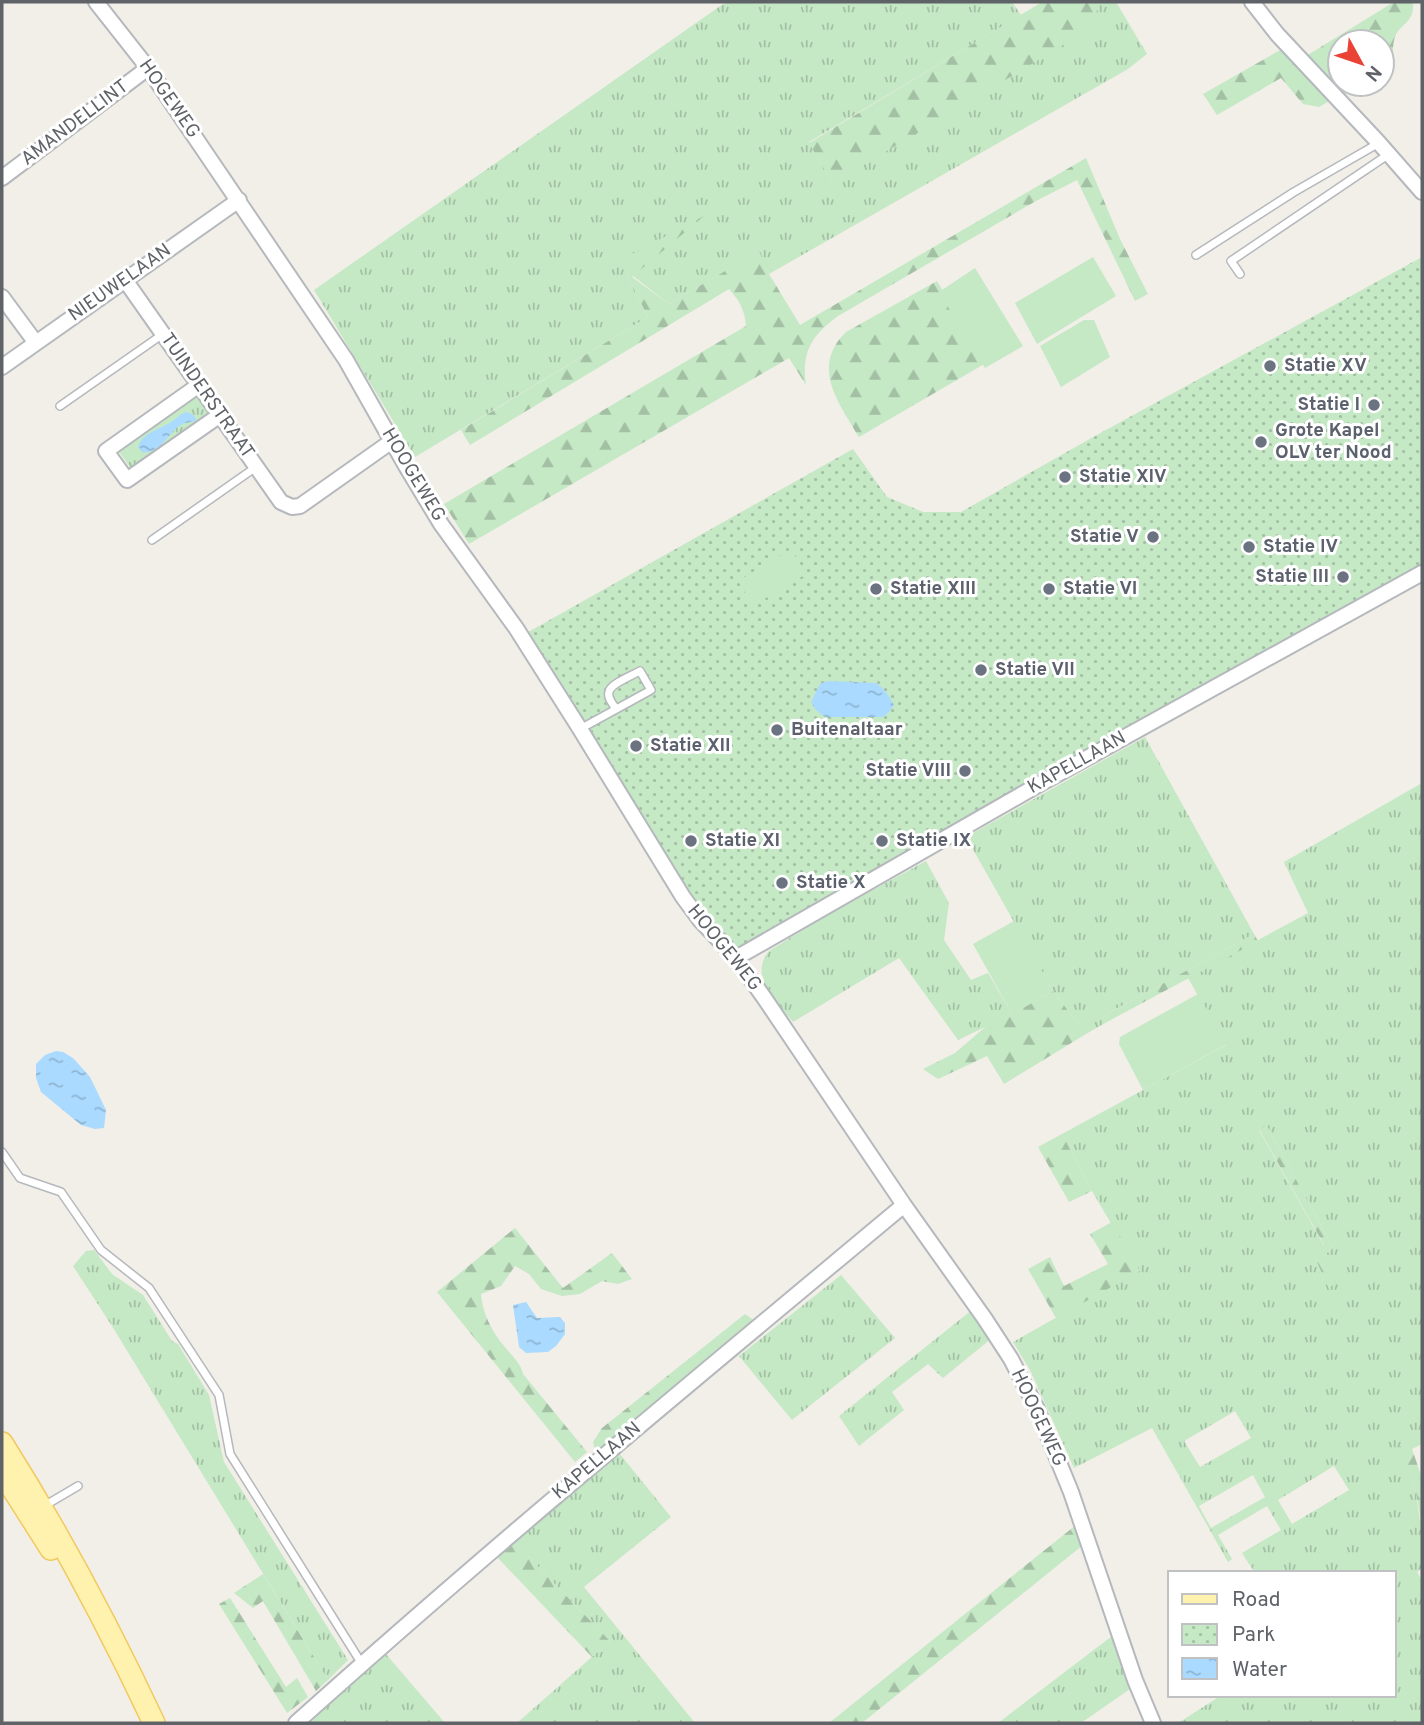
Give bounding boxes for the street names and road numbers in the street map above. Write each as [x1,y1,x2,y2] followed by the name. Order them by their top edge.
[133,55,205,143] street label: HOGEWEG
[16,75,134,171] street label: AMANDELLINT
[64,239,176,327] street label: NIEUWELAAN
[155,328,259,464] street label: TUINDERSTRAAT
[376,424,450,526] street label: HOOGEWEG
[1024,726,1130,800] street label: KAPELLAAN
[682,900,766,996] street label: HOOGEWEG
[1005,1365,1071,1471] street label: HOOGEWEG
[548,1417,646,1505] street label: KAPELLAAN

